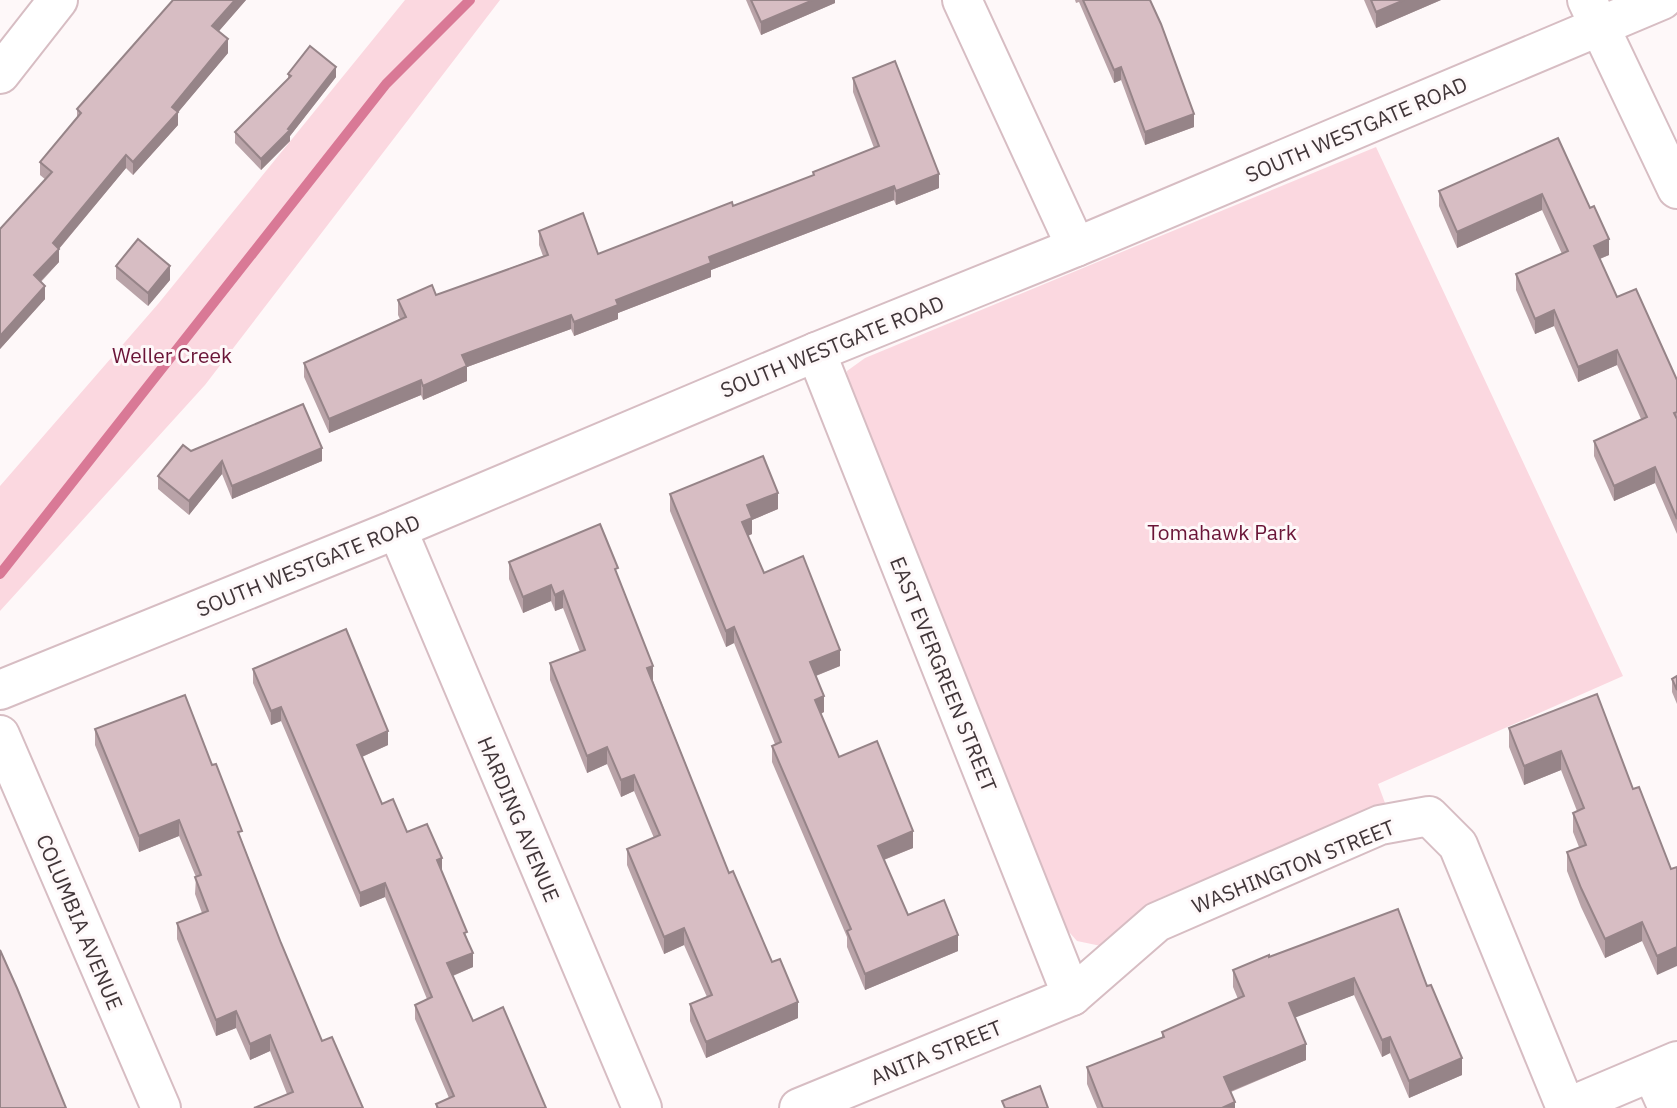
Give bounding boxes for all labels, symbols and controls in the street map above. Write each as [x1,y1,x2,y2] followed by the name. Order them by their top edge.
[1241,69,1471,189] street label: SOUTH WESTGATE ROAD
[716,288,948,404] street label: SOUTH WESTGATE ROAD
[112,341,232,369] park label: Weller Creek
[192,507,424,623] street label: SOUTH WESTGATE ROAD
[1147,518,1297,546] park label: Tomahawk Park
[884,552,1004,796] street label: EAST EVERGREEN STREET
[471,732,567,906] street label: HARDING AVENUE
[1187,813,1399,919] street label: WASHINGTON STREET
[30,830,130,1014] street label: COLUMBIA AVENUE
[866,1013,1006,1091] street label: ANITA STREET

